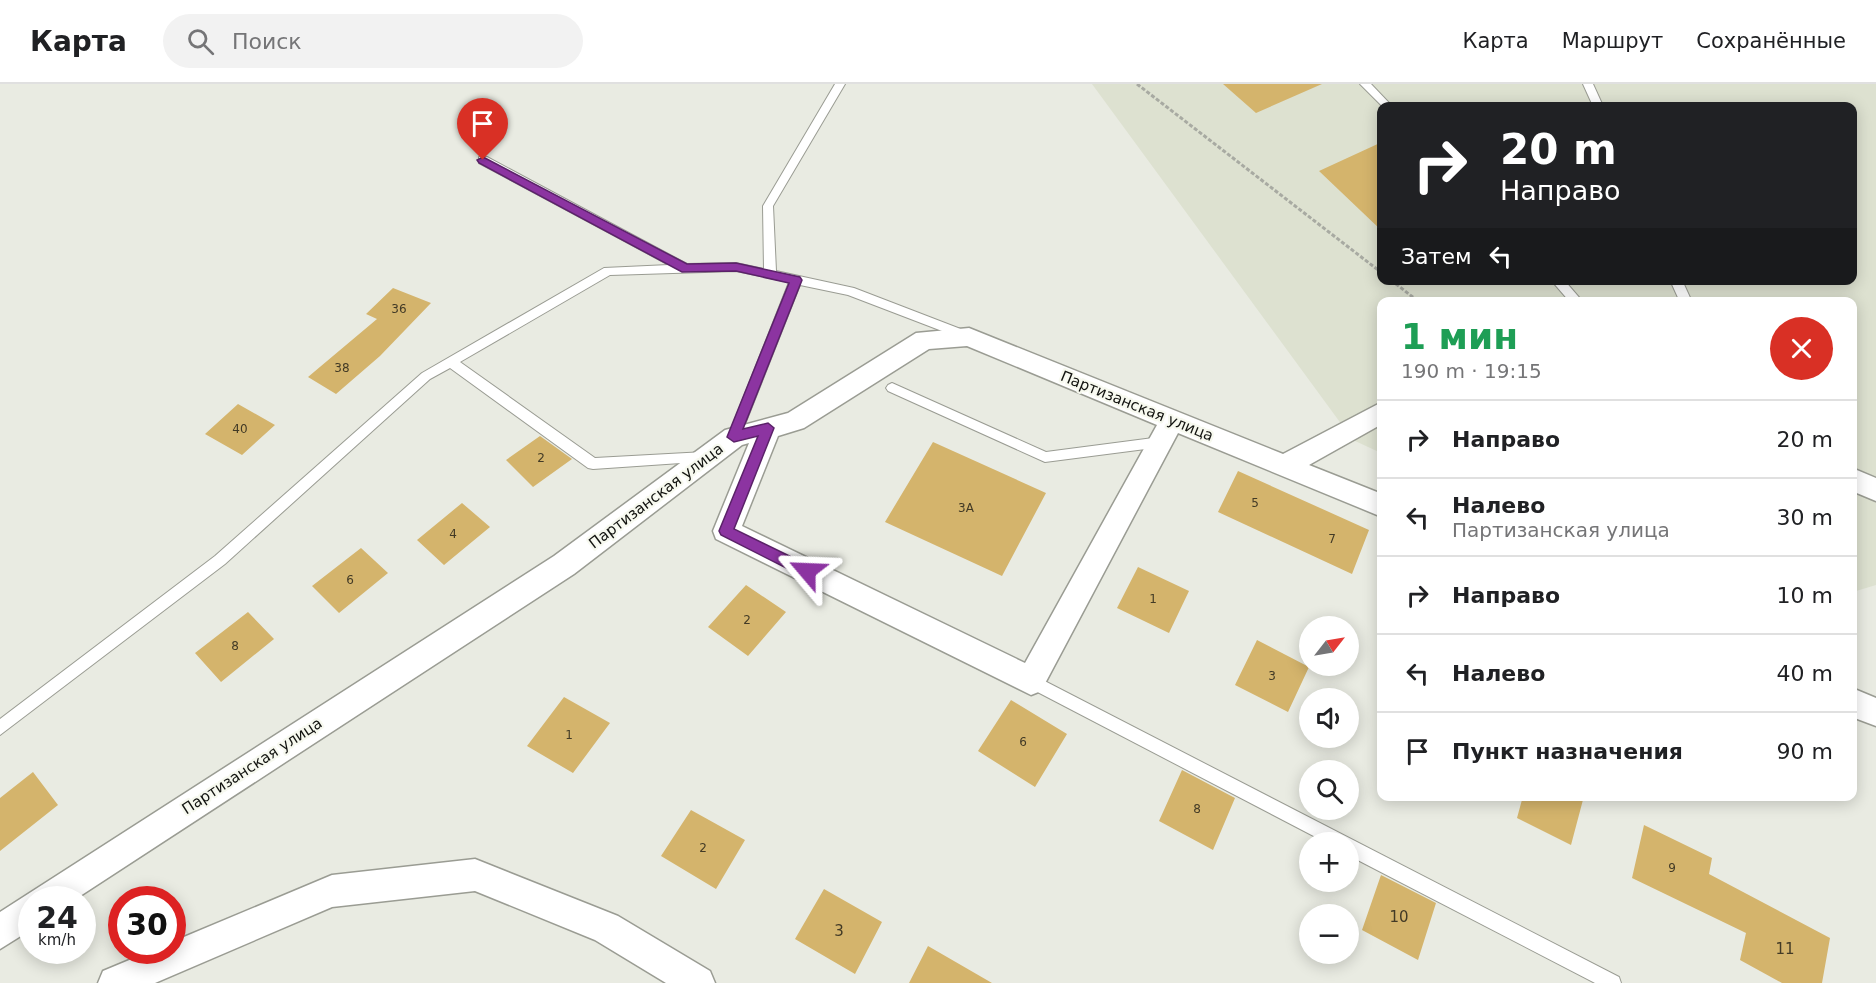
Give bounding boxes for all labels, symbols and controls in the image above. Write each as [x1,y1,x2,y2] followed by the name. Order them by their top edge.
[163,14,583,68] search box
[30,25,127,58] text: Карта
[184,25,217,58] icon: search
[232,29,302,54] text: Поиск
[1463,29,1529,53] text: Карта
[1562,29,1663,53] text: Маршрут
[1696,29,1846,53] text: Сохранённые
[457,98,508,160] pin
[466,107,499,140] icon: arrive
[1500,125,1617,174] text: 20 m
[1401,126,1479,204] icon: right
[1500,175,1621,206] text: Направо
[1484,240,1517,273] icon: left
[1401,244,1472,269] text: Затем
[391,302,407,316] house number: 36
[1401,316,1518,357] text: 1 мин
[1770,317,1833,380] button: close
[1401,359,1542,383] text: 190 m · 19:15
[334,361,350,375] house number: 38
[1058,367,1216,445] street label: Партизанская улица
[232,422,248,436] house number: 40
[1401,423,1434,456] icon: right
[1452,427,1560,452] text: Направо
[1777,427,1833,452] text: 20 m
[585,440,727,552] street label: Партизанская улица
[537,451,545,465] house number: 2
[1452,493,1545,518] text: Налево
[1251,496,1259,510] house number: 5
[958,501,975,515] house number: 3А
[1401,501,1434,534] icon: left
[1777,505,1833,530] text: 30 m
[1452,518,1670,542] text: Партизанская улица
[449,527,457,541] house number: 4
[1328,532,1336,546] house number: 7
[775,539,839,603] position arrow
[346,573,354,587] house number: 6
[1401,579,1434,612] icon: right
[1452,583,1560,608] text: Направо
[1777,583,1833,608] text: 10 m
[1149,592,1157,606] house number: 1
[743,613,751,627] house number: 2
[1299,616,1359,676] north arrow
[1299,616,1359,964] map controls
[231,639,239,653] house number: 8
[1401,657,1434,690] icon: left
[1452,661,1545,686] text: Налево
[1777,661,1833,686] text: 40 m
[1268,669,1276,683] house number: 3
[1299,688,1359,748] button: sound
[179,714,325,818] street label: Партизанская улица
[565,728,573,742] house number: 1
[1019,735,1027,749] house number: 6
[1401,735,1434,768] icon: arrive
[1452,739,1683,764] text: Пункт назначения
[1777,739,1833,764] text: 90 m
[1299,760,1359,820] button: search
[1193,802,1201,816] house number: 8
[1299,832,1359,892] button: +
[699,841,707,855] house number: 2
[1668,861,1676,875] house number: 9
[108,886,186,964] speed limit sign: 30
[36,900,78,935] text: 24
[1299,904,1359,964] button: −
[1389,908,1409,926] house number: 10
[834,922,844,940] house number: 3
[38,931,76,949] text: km/h
[1775,940,1795,958] house number: 11

